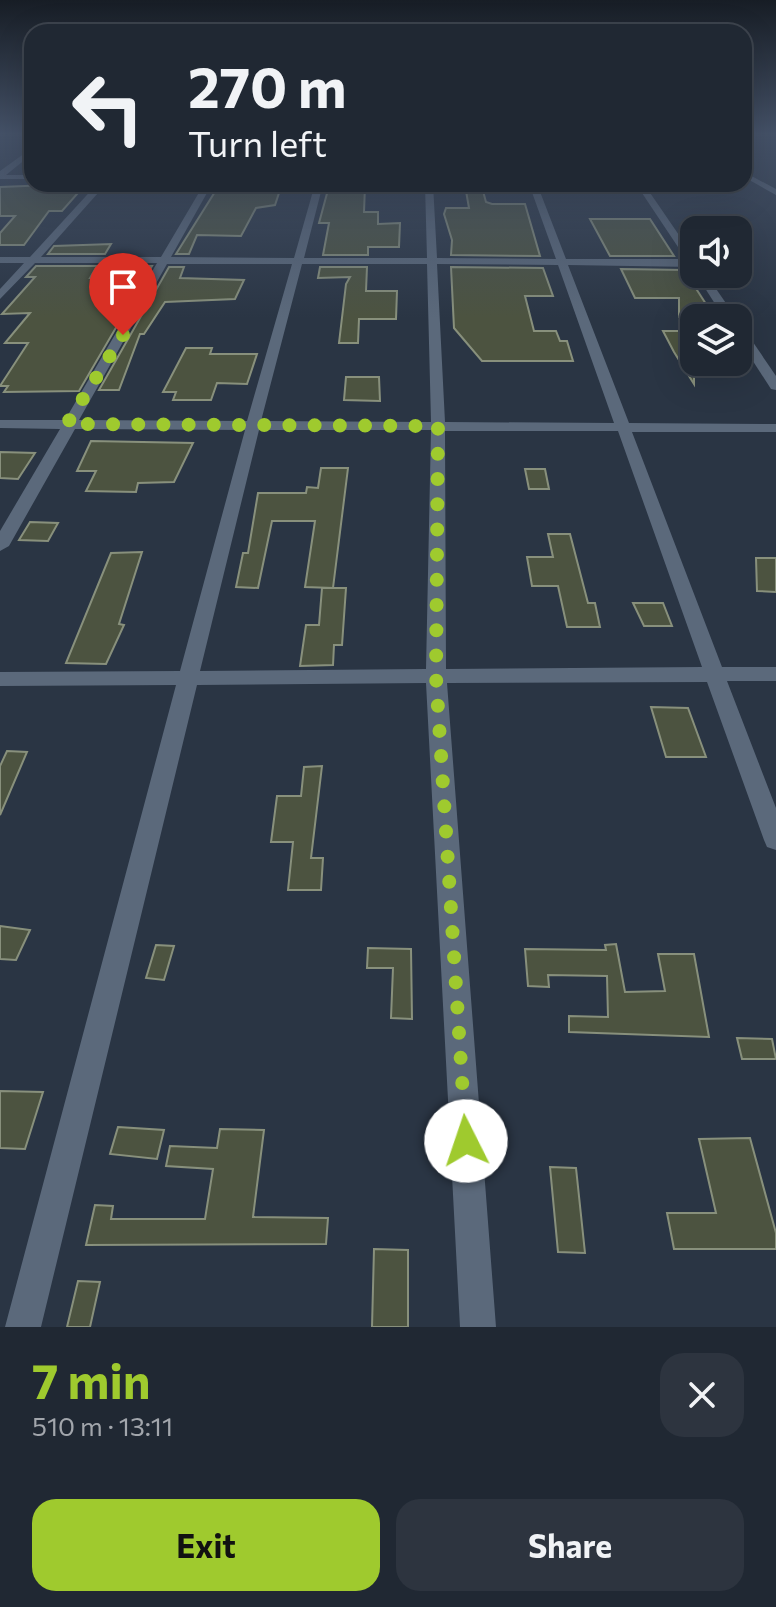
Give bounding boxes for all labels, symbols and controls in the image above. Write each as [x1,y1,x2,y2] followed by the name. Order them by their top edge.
[188,51,347,120] text: 270 m
[56,56,160,160] icon: left
[188,120,327,164] text: Turn left
[680,216,752,376] map controls
[680,216,752,288] button: sound
[89,253,157,335] pin
[101,265,145,309] icon: arrive
[680,304,752,376] button: layers
[424,1099,508,1183] position arrow
[32,1350,151,1409] text: 7 min
[660,1353,744,1437] button: close
[32,1410,173,1441] text: 510 m · 13:11
[32,1499,380,1591] button: Exit
[396,1499,744,1591] button: Share

